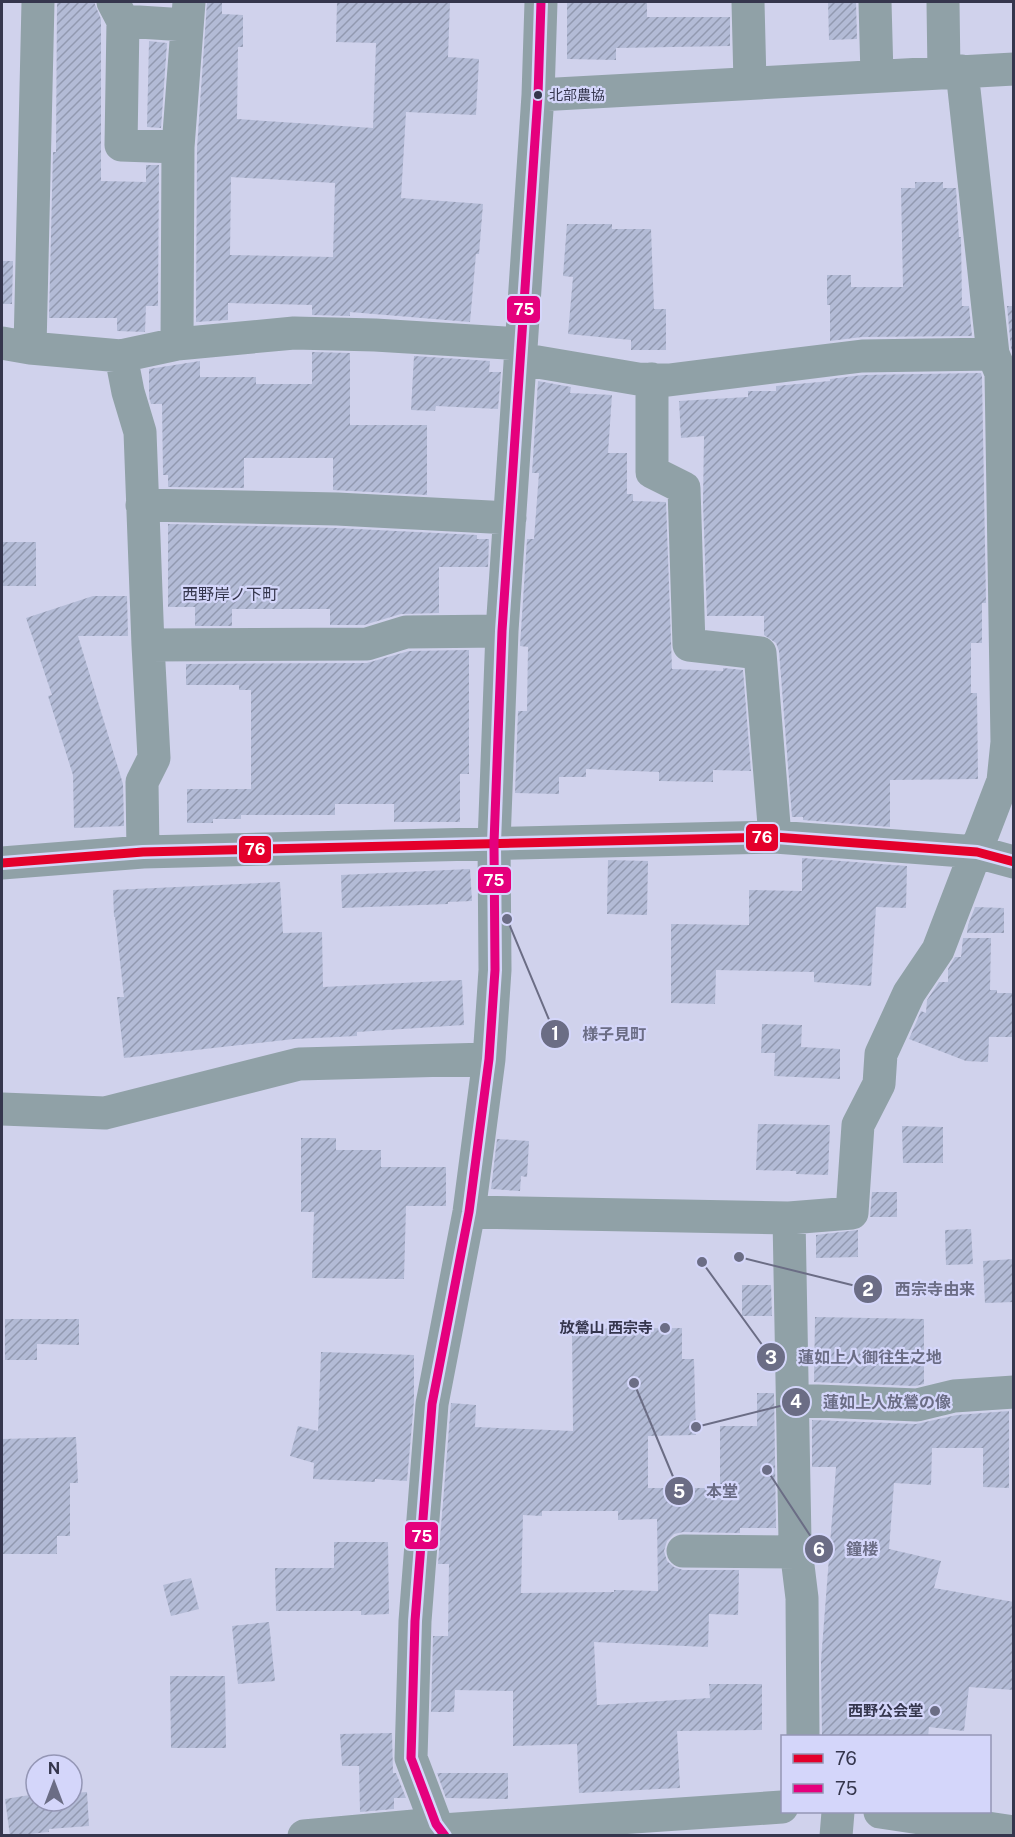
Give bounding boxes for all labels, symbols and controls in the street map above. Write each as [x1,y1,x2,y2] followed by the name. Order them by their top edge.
[549,87,605,103] place label: 北部農協
[532,89,544,101] marker: 北部農協
[506,295,541,324] line badge: 75
[514,300,535,319] text: 75
[182,585,278,604] district label: 西野岸ノ下町
[745,823,779,852] line badge: 76
[752,828,772,847] text: 76
[238,835,272,864] line badge: 76
[245,840,265,859] text: 76
[477,866,512,894] line badge: 75
[484,871,505,890] text: 75
[540,1017,658,1051] callout: 様子見町
[551,1023,559,1044] text: 1
[582,1025,646,1044] text: 様子見町
[853,1272,987,1306] callout: 西宗寺由来
[862,1279,874,1300] text: 2
[895,1280,975,1299] text: 西宗寺由来
[560,1319,653,1336] place label: 放鶯山 西宗寺
[658,1321,672,1335] marker: 放鶯山 西宗寺
[756,1340,954,1374] callout: 蓮如上人御往生之地
[765,1347,777,1368] text: 3
[798,1348,942,1367] text: 蓮如上人御往生之地
[781,1385,963,1419] callout: 蓮如上人放鶯の像
[790,1391,802,1412] text: 4
[823,1393,951,1412] text: 蓮如上人放鶯の像
[664,1474,750,1508] callout: 本堂
[673,1481,685,1502] text: 5
[706,1482,738,1501] text: 本堂
[404,1521,439,1550] line badge: 75
[412,1527,433,1546] text: 75
[804,1532,890,1566] callout: 鐘楼
[813,1539,825,1560] text: 6
[846,1540,879,1559] text: 鐘楼
[848,1702,923,1719] place label: 西野公会堂
[928,1704,942,1718] marker: 西野公会堂
[781,1735,991,1813] legend
[835,1748,857,1769] text: 76
[24,1753,84,1813] north arrow
[48,1759,60,1778] text: N
[835,1778,857,1799] text: 75

